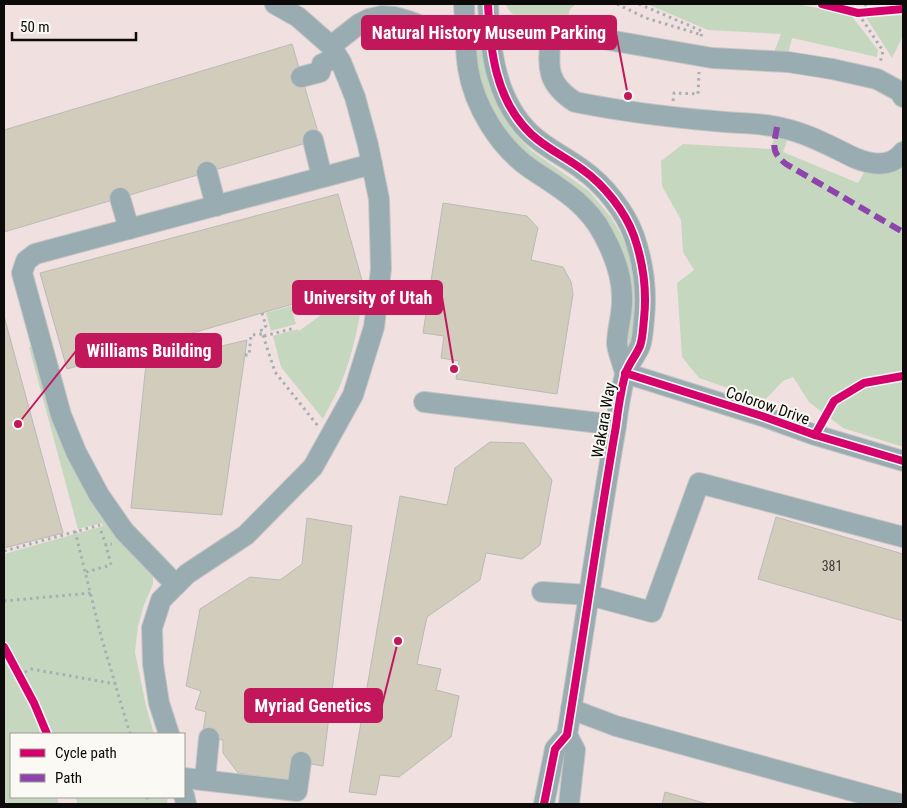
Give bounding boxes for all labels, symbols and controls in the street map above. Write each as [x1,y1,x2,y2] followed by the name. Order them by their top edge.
[12,10,136,42] scale bar
[362,16,616,49] callout: Natural History Museum Parking
[20,18,50,36] text: 50 m
[372,22,606,43] text: Natural History Museum Parking
[293,281,442,314] callout: University of Utah
[304,287,432,308] text: University of Utah
[76,334,221,367] callout: Williams Building
[86,340,212,361] text: Williams Building
[587,380,620,459] street label: Wakara Way
[723,382,812,429] street label: Colorow Drive
[822,558,842,574] house number: 381
[245,689,382,722] callout: Myriad Genetics
[255,695,371,716] text: Myriad Genetics
[10,733,185,798] legend
[55,744,117,762] text: Cycle path
[55,769,82,787] text: Path

